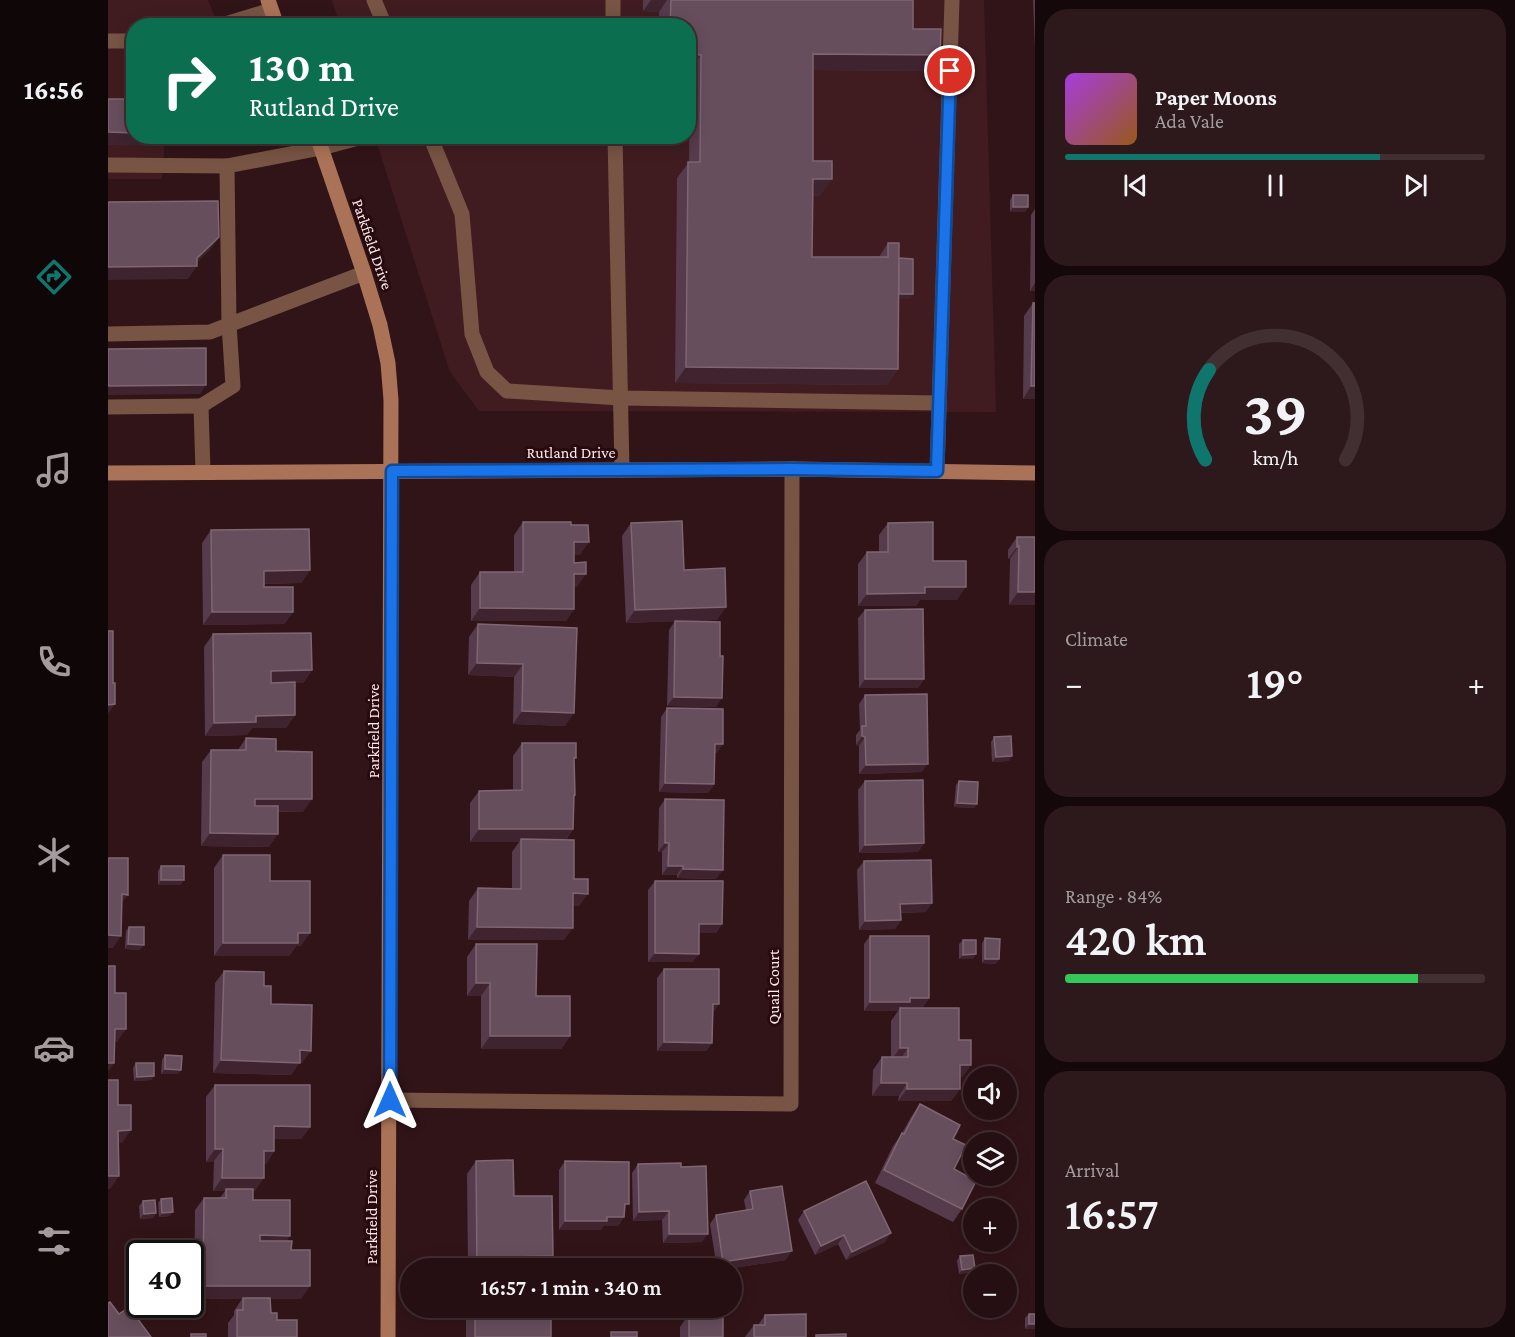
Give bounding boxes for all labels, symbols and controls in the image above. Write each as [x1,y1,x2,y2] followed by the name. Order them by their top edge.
[150,42,228,120] icon: right
[249,43,354,90] text: 130 m
[924,45,975,96] pin
[933,54,966,87] icon: arrive
[24,75,84,105] text: 16:56
[1155,85,1277,110] text: Paper Moons
[249,92,399,122] text: Rutland Drive
[1155,110,1224,132] text: Ada Vale
[1119,169,1152,202] icon: previous
[1259,169,1292,202] icon: pause
[1399,169,1432,202] icon: next
[349,197,396,292] street label: Parkfield Drive
[33,256,75,298] icon: directions
[1243,378,1307,447] text: 39
[527,444,615,461] street label: Rutland Drive
[1252,446,1299,470] text: km/h
[33,449,75,491] icon: music
[1065,628,1128,650] text: Climate
[33,641,75,683] icon: phone
[1247,658,1303,708] text: 19°
[1065,665,1082,702] text: −
[1468,665,1485,702] text: +
[365,684,382,778] street label: Parkfield Drive
[33,834,75,876] icon: climate
[1065,885,1162,907] text: Range · 84%
[1065,915,1207,965] text: 420 km
[765,949,782,1024] street label: Quail Court
[33,1027,75,1069] icon: car
[963,1066,1017,1318] map controls
[963,1066,1017,1120] button: sound
[358,1068,422,1132] position arrow
[963,1132,1017,1186] button: layers
[1065,1159,1119,1181] text: Arrival
[363,1170,380,1264] street label: Parkfield Drive
[1065,1189,1159,1239] text: 16:57
[963,1198,1017,1252] button: +
[33,1220,75,1262] icon: filters
[126,1240,204,1318] speed limit sign: 40
[963,1264,1017,1318] button: −
[480,1275,662,1300] text: 16:57 · 1 min · 340 m

